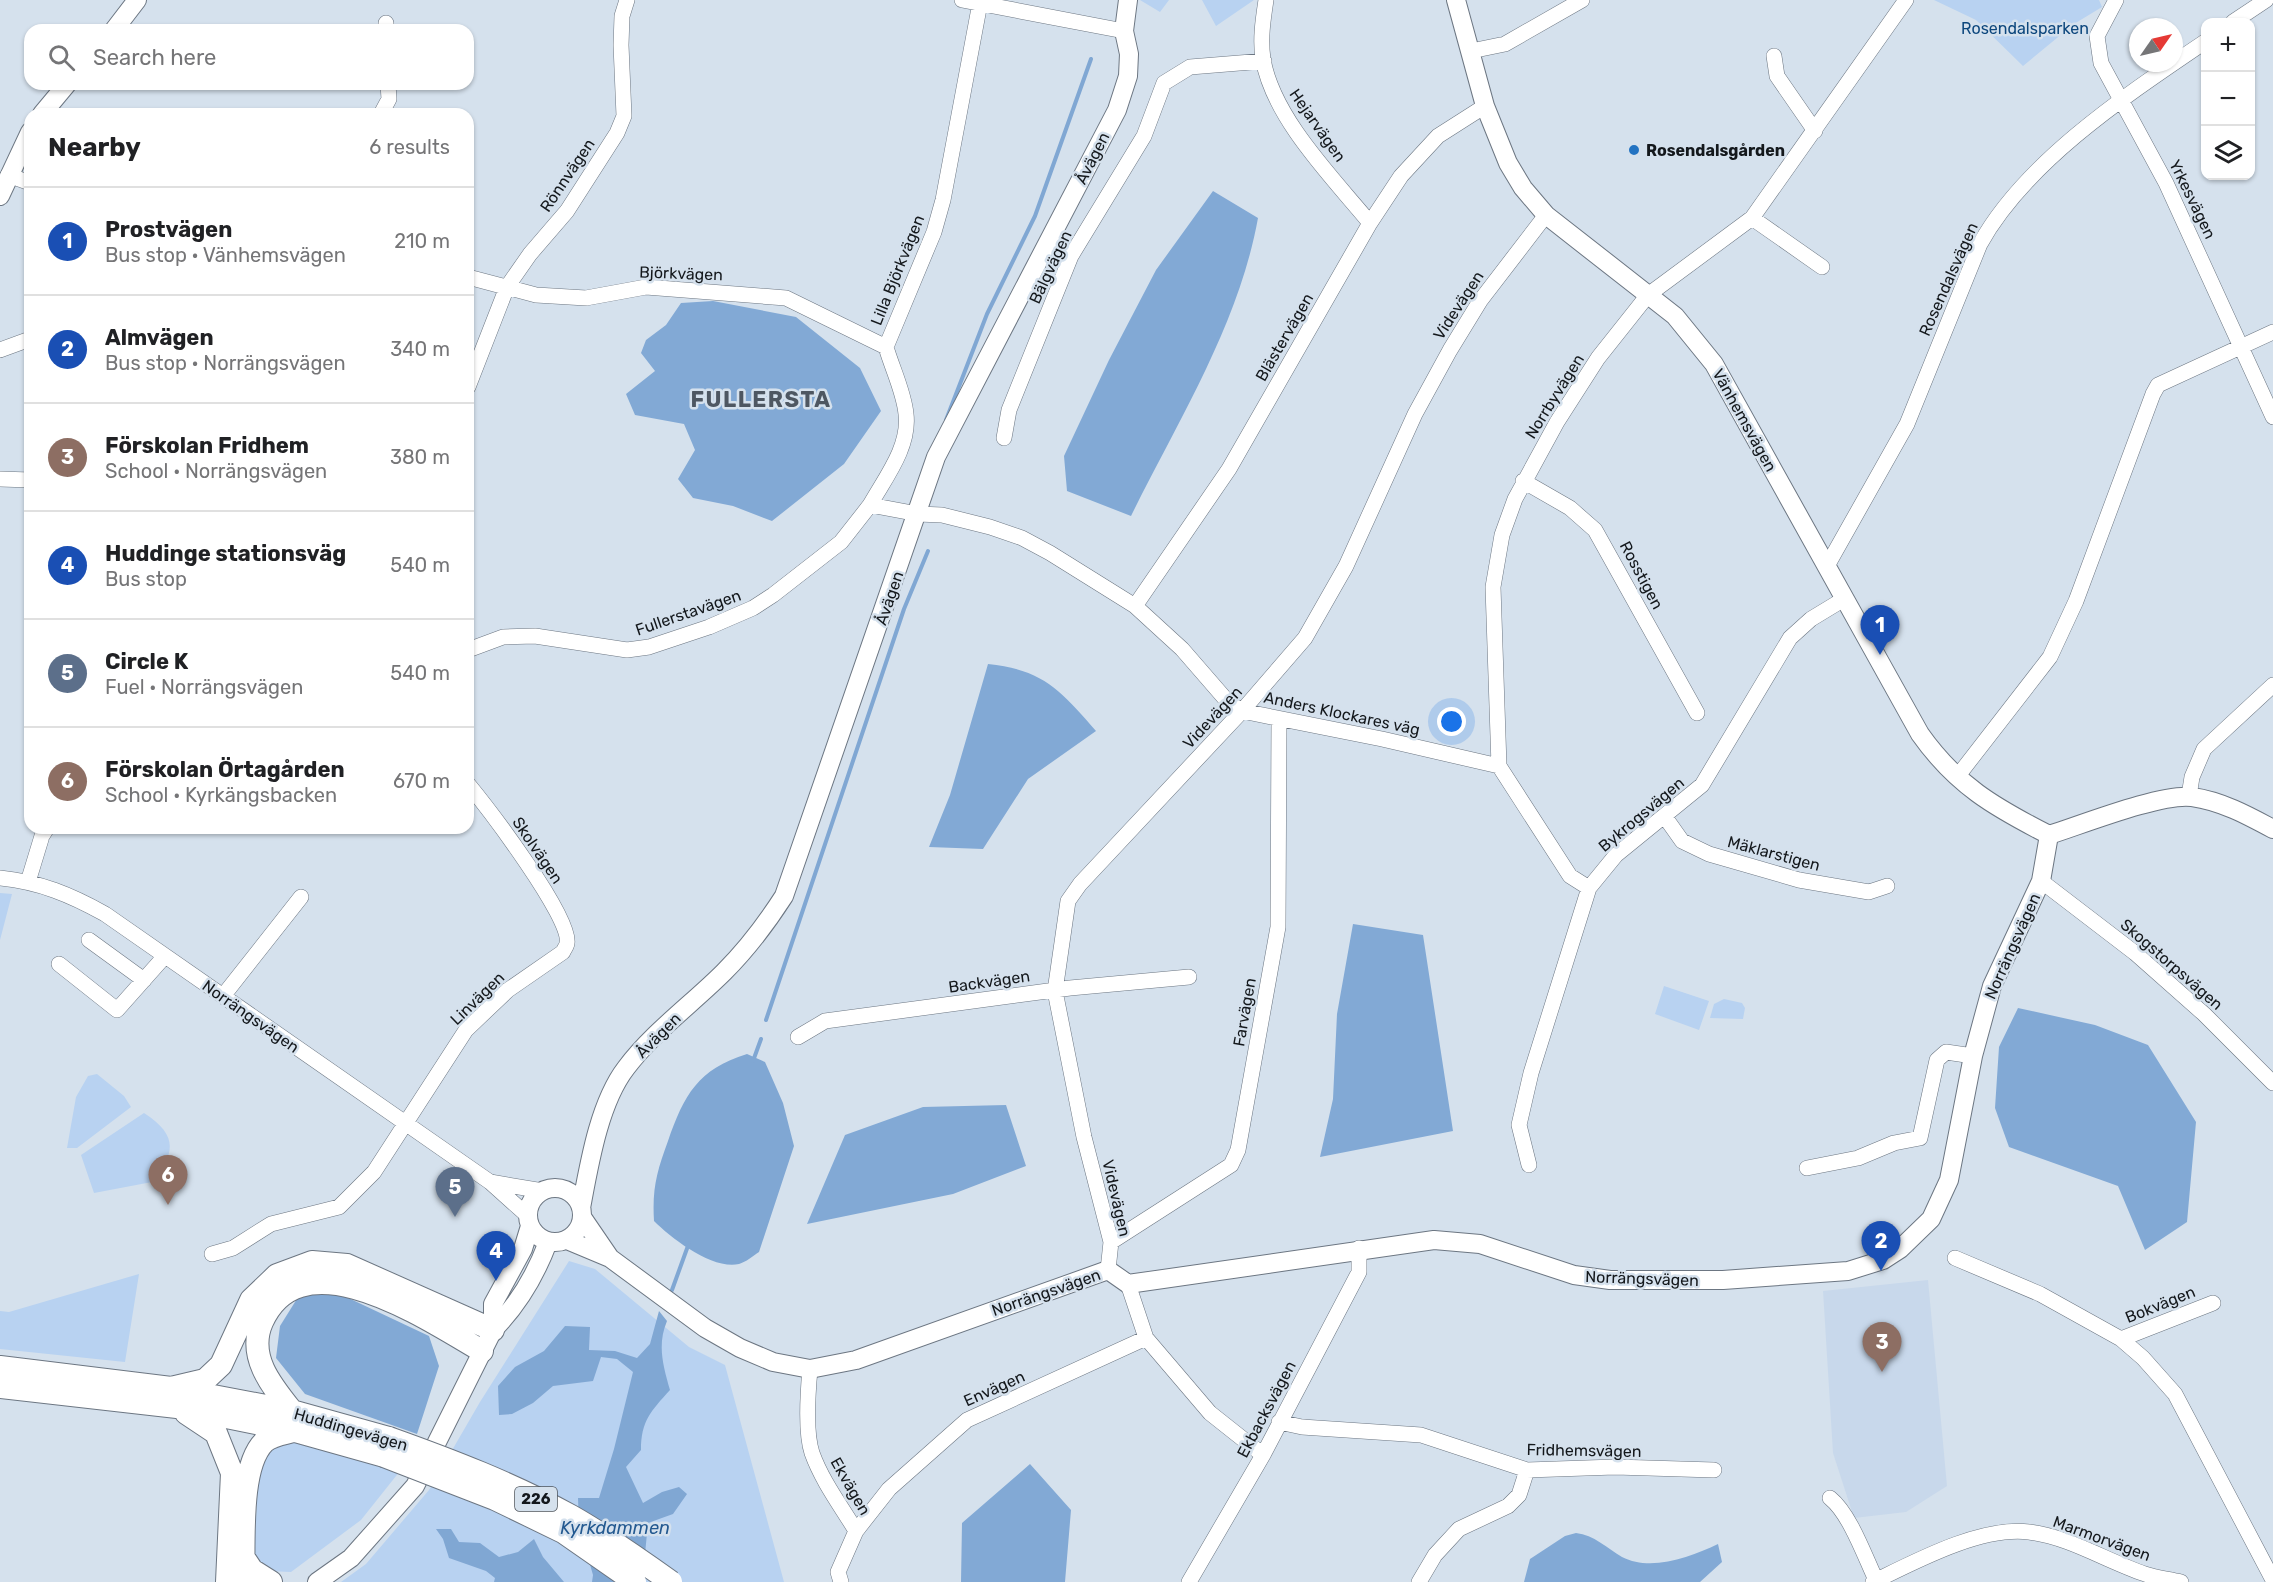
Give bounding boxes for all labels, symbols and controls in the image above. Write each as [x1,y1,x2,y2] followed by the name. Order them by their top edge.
[2129,18,2183,72] north arrow
[2201,18,2255,180] map controls
[2201,18,2255,72] button: +
[1961,19,2089,38] park label: Rosendalsparken
[24,24,474,90] search box
[45,41,78,74] icon: search
[93,44,216,71] text: Search here
[2201,72,2255,126] button: −
[1285,85,1350,166] street label: Hejarvägen
[2201,126,2255,180] button: layers
[1071,129,1114,187] street label: Åvägen
[48,132,141,163] text: Nearby
[369,135,450,159] text: 6 results
[536,135,599,216] street label: Rönnvägen
[1646,141,1785,160] place label: Rosendalsgården
[1627,143,1641,157] marker: Rosendalsgården
[2165,157,2220,242] street label: Yrkesvägen
[867,212,928,328] street label: Lilla Björkvägen
[105,216,232,243] text: Prostvägen
[1915,220,1982,339] street label: Rosendalsvägen
[1025,228,1076,307] street label: Bälgvägen
[63,229,72,253] text: 1
[394,229,450,253] text: 210 m
[105,243,346,267] text: Bus stop · Vänhemsvägen
[639,263,723,284] street label: Björkvägen
[1429,267,1488,343] street label: Videvägen
[1252,290,1317,385] street label: Blästervägen
[105,324,214,351] text: Almvägen
[61,337,74,361] text: 2
[390,337,450,361] text: 340 m
[1521,350,1588,442] street label: Norrbyvägen
[105,351,346,375] text: Bus stop · Norrängsvägen
[1708,366,1781,475] street label: Vänhemsvägen
[690,386,832,413] district label: FULLERSTA
[105,432,309,459] text: Förskolan Fridhem
[61,445,74,469] text: 3
[390,445,450,469] text: 380 m
[105,459,327,483] text: School · Norrängsvägen
[1616,538,1667,612] street label: Rosstigen
[105,540,346,567] text: Huddinge stationsväg
[61,553,74,577] text: 4
[390,553,450,577] text: 540 m
[105,567,187,591] text: Bus stop
[871,569,908,628] street label: Åvägen
[633,586,743,639] street label: Fullerstavägen
[1860,606,1900,655] pin: 1
[105,648,188,675] text: Circle K
[61,661,74,685] text: 5
[390,661,450,685] text: 540 m
[105,675,303,699] text: Fuel · Norrängsvägen
[1179,682,1246,752] street label: Videvägen
[1262,688,1422,739] street label: Anders Klockares väg
[1437,707,1466,736] your location
[105,756,345,783] text: Förskolan Örtagården
[61,769,74,793] text: 6
[393,769,450,793] text: 670 m
[1595,773,1688,856] street label: Bykrogsvägen
[105,783,337,807] text: School · Kyrkängsbacken
[508,813,567,887] street label: Skolvägen
[1725,832,1822,875] street label: Mäklarstigen
[1981,890,2044,1002] street label: Norrängsvägen
[2117,915,2227,1014] street label: Skogstorpsvägen
[947,966,1031,997] street label: Backvägen
[446,968,508,1029] street label: Linvägen
[199,976,303,1057] street label: Norrängsvägen
[1229,976,1260,1048] street label: Farvägen
[632,1009,685,1062] street label: Åvägen
[148,1156,188,1205] pin: 6
[1098,1158,1135,1238] street label: Videvägen
[436,1168,474,1217] pin: 5
[1862,1222,1900,1271] pin: 2
[476,1232,516,1281] pin: 4
[989,1265,1103,1320] street label: Norrängsvägen
[1585,1267,1699,1290] street label: Norrängsvägen
[2122,1282,2198,1327] street label: Bokvägen
[1862,1322,1902,1372] pin: 3
[1233,1358,1300,1461] street label: Ekbacksvägen
[961,1367,1028,1410] street label: Envägen
[292,1404,410,1455] street label: Huddingevägen
[1526,1440,1642,1461] street label: Fridhemsvägen
[826,1454,875,1519] street label: Ekvägen
[515,1487,557,1511] road number: 226
[2050,1512,2153,1565] street label: Marmorvägen
[560,1517,670,1539] water label: Kyrkdammen

